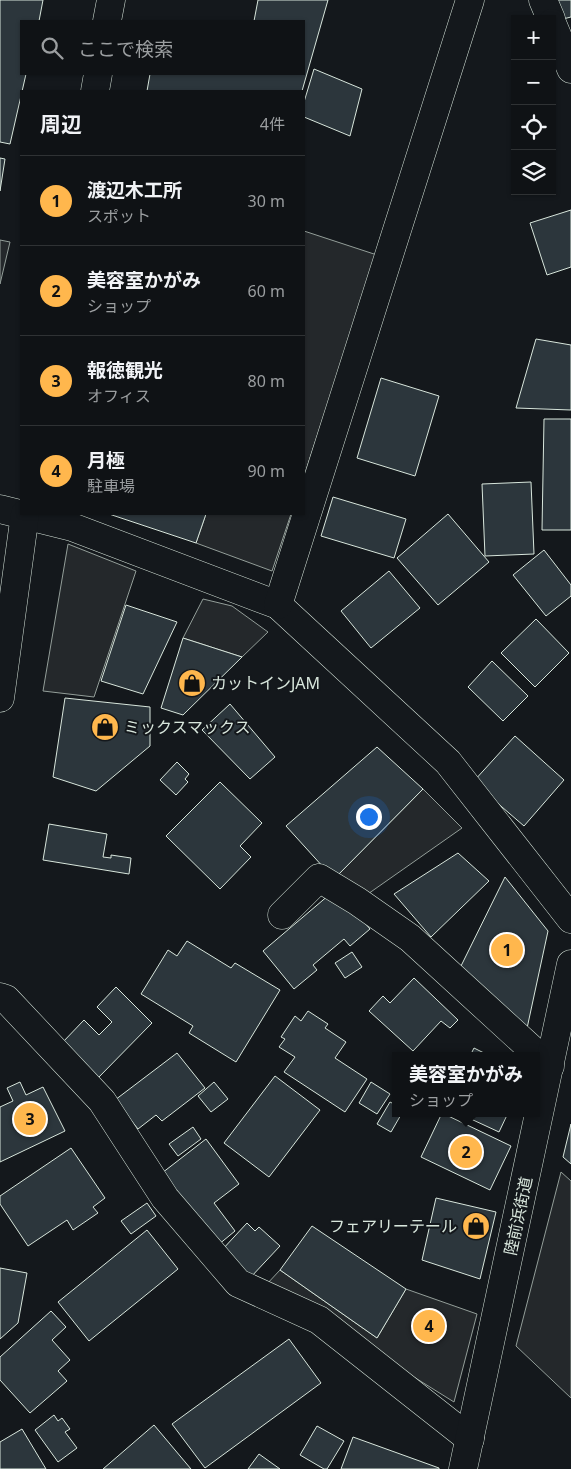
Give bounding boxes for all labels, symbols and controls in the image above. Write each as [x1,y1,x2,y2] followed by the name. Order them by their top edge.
[511,15,556,195] map controls
[511,15,556,60] button: +
[20,20,305,75] search box
[38,34,66,62] icon: search
[78,36,173,62] text: ここで検索
[511,60,556,105] button: −
[511,105,556,150] button: locate
[40,110,82,138] text: 周辺
[260,113,285,135] text: 4件
[511,150,556,195] button: layers
[87,177,182,203] text: 渡辺木工所
[51,190,61,212] text: 1
[248,190,285,212] text: 30 m
[87,205,151,227] text: スポット
[87,267,201,293] text: 美容室かがみ
[51,280,61,302] text: 2
[248,280,285,302] text: 60 m
[87,295,151,317] text: ショップ
[87,357,163,383] text: 報徳観光
[51,370,61,392] text: 3
[248,370,285,392] text: 80 m
[87,385,151,407] text: オフィス
[87,447,125,473] text: 月極
[51,460,61,482] text: 4
[248,460,285,482] text: 90 m
[87,475,135,497] text: 駐車場
[177,668,207,698] shop icon: カットインJAM
[211,672,320,694] place label: カットインJAM
[90,712,120,742] shop icon: ミックスマックス
[124,716,251,738] place label: ミックスマックス
[356,804,382,830] your location
[491,931,523,969] pin: 1
[392,1052,540,1117] popup
[409,1061,523,1087] text: 美容室かがみ
[409,1089,473,1111] text: ショップ
[14,1100,46,1138] pin: 3
[450,1133,482,1171] pin: 2
[499,1175,537,1257] street label: 陸前浜街道
[461,1211,491,1241] shop icon: フェアリーテール
[329,1215,457,1237] place label: フェアリーテール
[413,1307,445,1345] pin: 4

